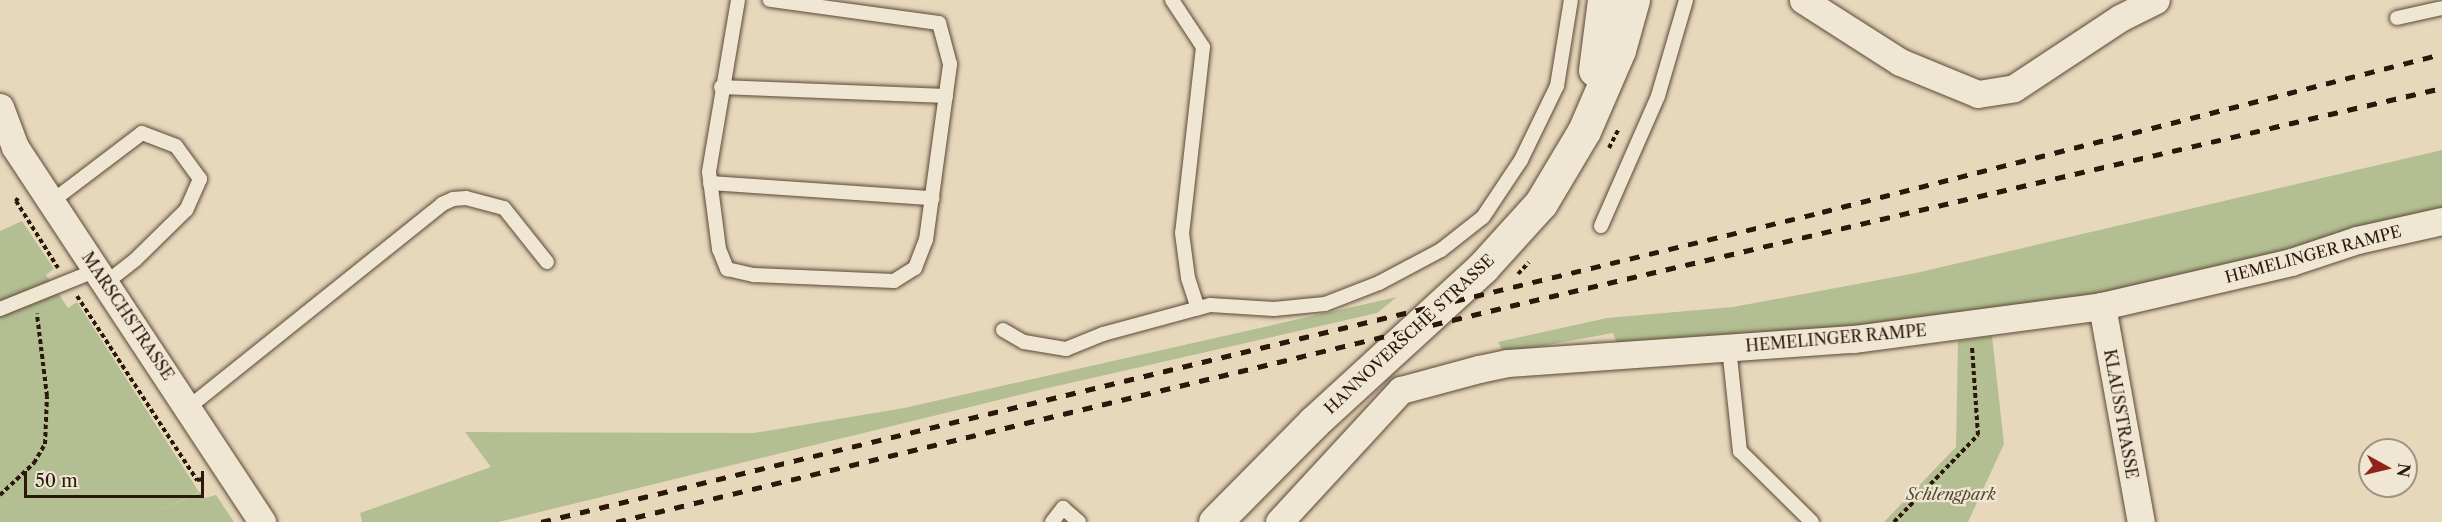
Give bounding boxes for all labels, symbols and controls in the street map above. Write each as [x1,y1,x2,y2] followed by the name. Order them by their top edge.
[2222,221,2404,287] street label: HEMELINGER RAMPE
[78,248,178,384] street label: MARSCHSTRASSE
[1320,250,1498,418] street label: HANNOVERSCHE STRASSE
[1744,320,1928,356] street label: HEMELINGER RAMPE
[2100,348,2142,480] street label: KLAUSSTRASSE
[2358,438,2418,498] north arrow
[27,459,207,497] scale bar
[2393,462,2415,479] text: N
[35,470,78,492] text: 50 m
[1906,484,1996,504] park label: Schlengpark

